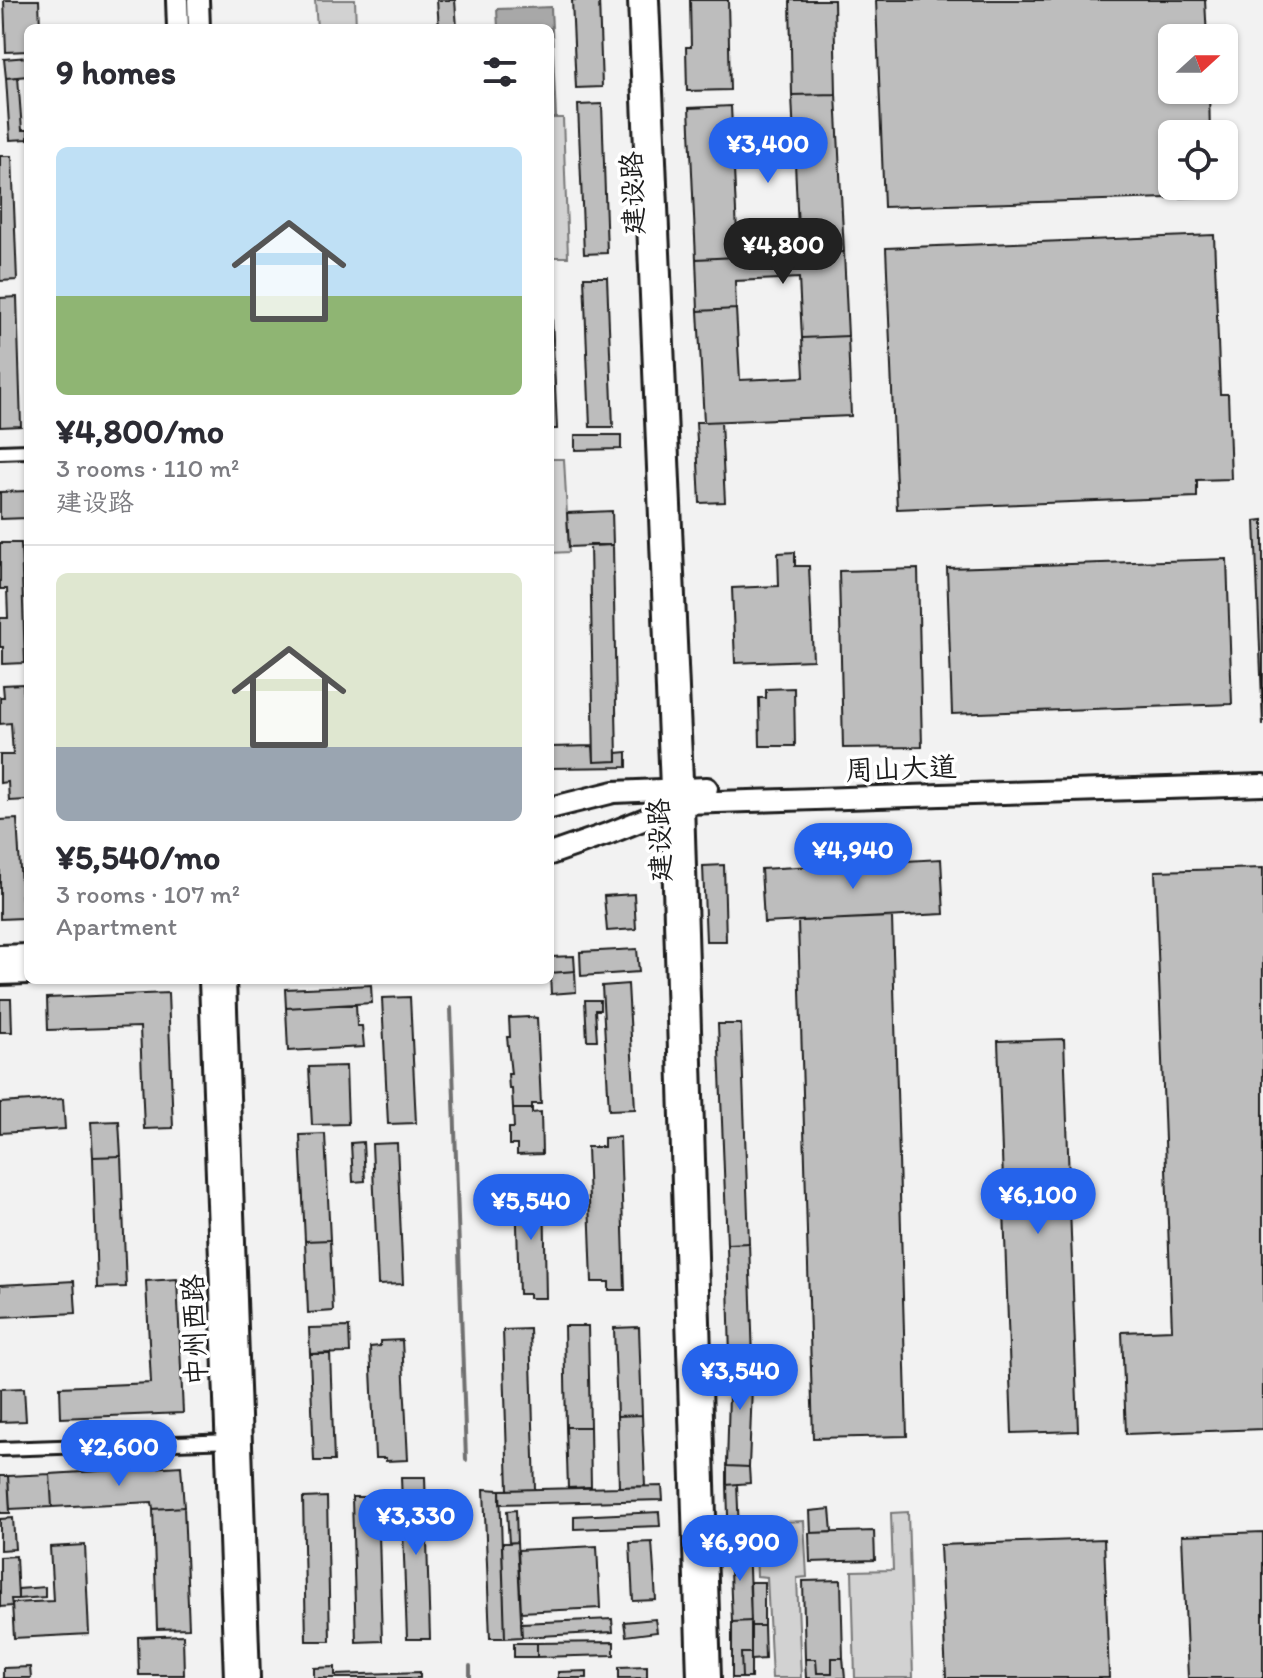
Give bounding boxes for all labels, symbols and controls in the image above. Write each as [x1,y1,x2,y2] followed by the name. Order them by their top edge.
[1158,24,1238,104] north arrow
[1158,24,1238,200] map controls
[478,50,522,94] icon: filters
[56,52,176,93] text: 9 homes
[703,117,833,185] pin: ¥3,400
[1158,120,1238,200] button: locate
[727,127,809,159] text: ¥3,400
[614,150,650,236] street label: 建设路
[217,199,361,343] icon: home
[718,218,848,286] pin: ¥4,800
[742,228,824,260] text: ¥4,800
[56,411,224,452] text: ¥4,800/mo
[56,452,239,484] text: 3 rooms · 110 m²
[56,486,134,518] text: 建设路
[217,625,361,769] icon: home
[844,749,958,787] street label: 周山大道
[641,797,677,883] street label: 建设路
[788,823,918,891] pin: ¥4,940
[812,833,894,865] text: ¥4,940
[56,837,220,878] text: ¥5,540/mo
[56,878,240,910] text: 3 rooms · 107 m²
[56,910,177,942] text: Apartment
[973,1168,1103,1236] pin: ¥6,100
[466,1174,596,1242] pin: ¥5,540
[999,1178,1077,1210] text: ¥6,100
[491,1184,571,1216] text: ¥5,540
[175,1273,213,1387] street label: 中州西路
[675,1344,805,1412] pin: ¥3,540
[700,1354,780,1386] text: ¥3,540
[54,1420,184,1488] pin: ¥2,600
[79,1430,159,1462] text: ¥2,600
[351,1489,481,1557] pin: ¥3,330
[376,1499,456,1531] text: ¥3,330
[675,1515,805,1583] pin: ¥6,900
[700,1525,780,1557] text: ¥6,900

